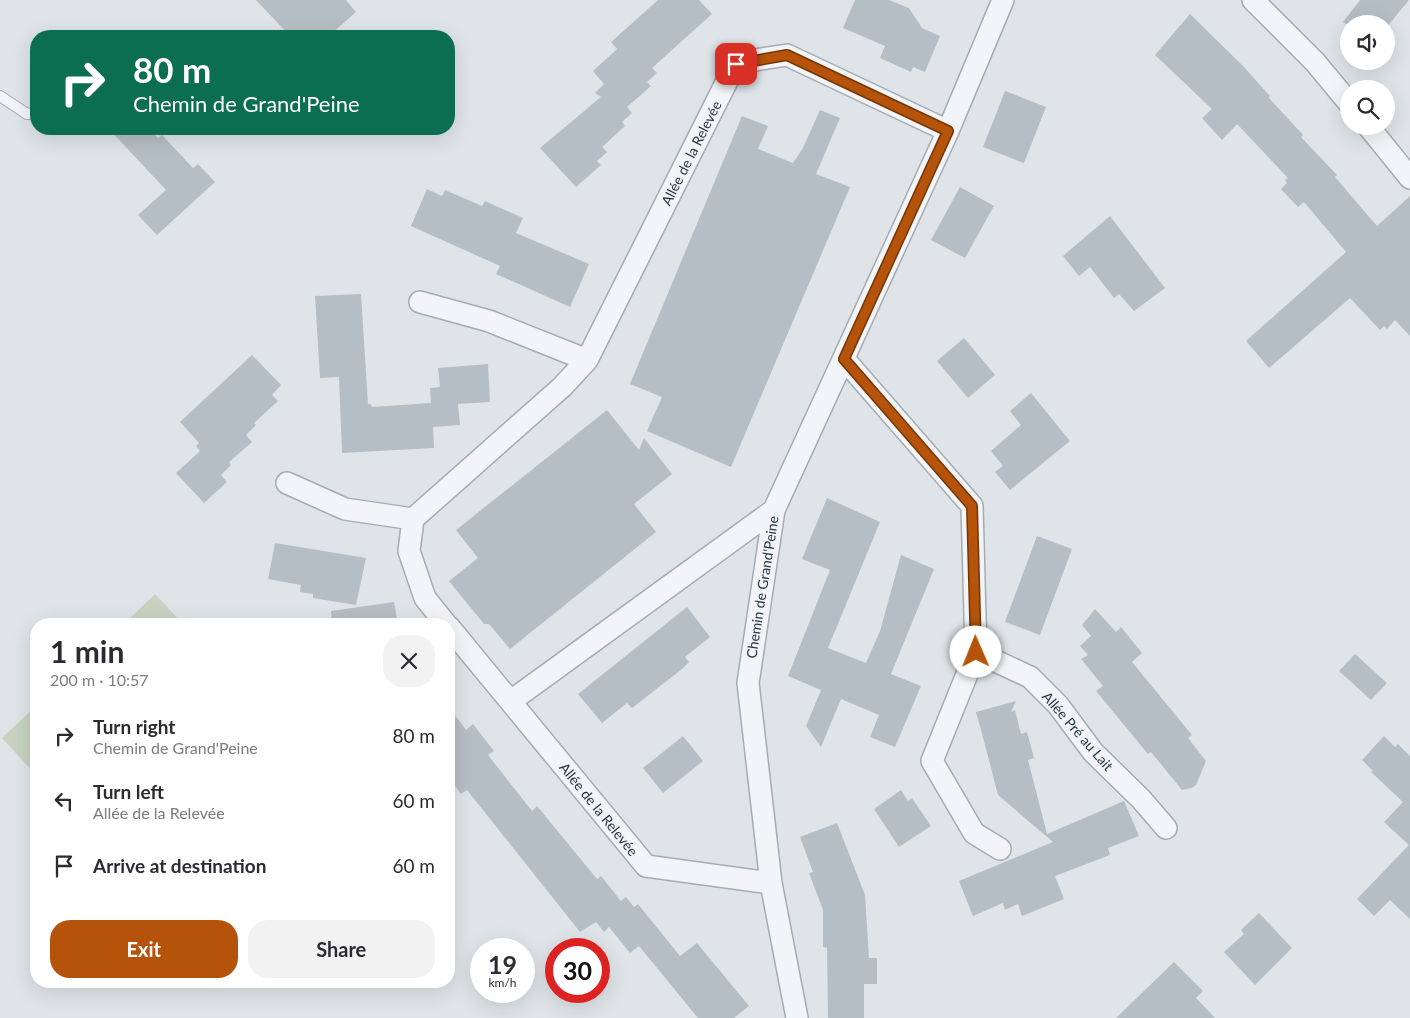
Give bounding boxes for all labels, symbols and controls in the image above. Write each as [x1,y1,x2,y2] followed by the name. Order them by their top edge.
[1340,15,1395,135] map controls
[1340,15,1395,70] button: sound
[715,43,757,85] pin
[133,48,211,90] text: 80 m
[50,50,115,115] icon: right
[722,50,750,78] icon: arrive
[1340,80,1395,135] button: search
[133,90,360,117] text: Chemin de Grand'Peine
[657,98,725,208] street label: Allée de la Relevée
[742,514,782,660] street label: Chemin de Grand'Peine
[949,625,1001,677] position arrow
[50,633,124,669] text: 1 min
[383,635,435,687] button: close
[50,670,149,689] text: 200 m · 10:57
[1039,688,1117,774] street label: Allée Pré au Lait
[93,715,175,738] text: Turn right
[50,722,78,750] icon: right
[392,724,435,747] text: 80 m
[93,738,258,757] text: Chemin de Grand'Peine
[556,759,642,859] street label: Allée de la Relevée
[93,780,164,803] text: Turn left
[50,787,78,815] icon: left
[392,789,435,812] text: 60 m
[93,803,225,822] text: Allée de la Relevée
[50,852,78,880] icon: arrive
[93,854,266,877] text: Arrive at destination
[392,854,435,877] text: 60 m
[50,920,238,978] button: Exit
[248,920,435,978] button: Share
[545,938,610,1003] speed limit sign: 30
[488,949,517,979] text: 19
[488,975,517,990] text: km/h

